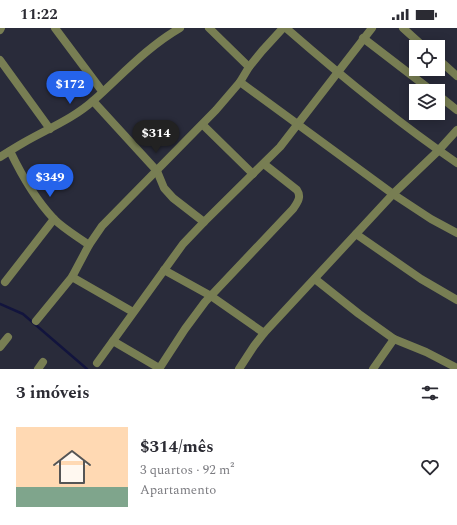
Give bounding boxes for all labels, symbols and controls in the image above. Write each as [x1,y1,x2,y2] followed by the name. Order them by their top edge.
[20,3,58,26] text: 11:22
[409,40,445,120] map controls
[409,40,445,76] button: locate
[46,71,94,105] pin: $172
[55,74,85,94] text: $172
[409,84,445,120] button: layers
[132,120,180,154] pin: $314
[141,123,171,143] text: $314
[26,164,74,198] pin: $349
[35,167,65,187] text: $349
[16,380,90,406] text: 3 imóveis
[419,382,441,404] icon: filters
[140,434,214,460] text: $314/mês
[48,443,96,491] icon: home
[419,456,441,478] icon: heart
[140,460,234,480] text: 3 quartos · 92 m²
[140,480,216,500] text: Apartamento

